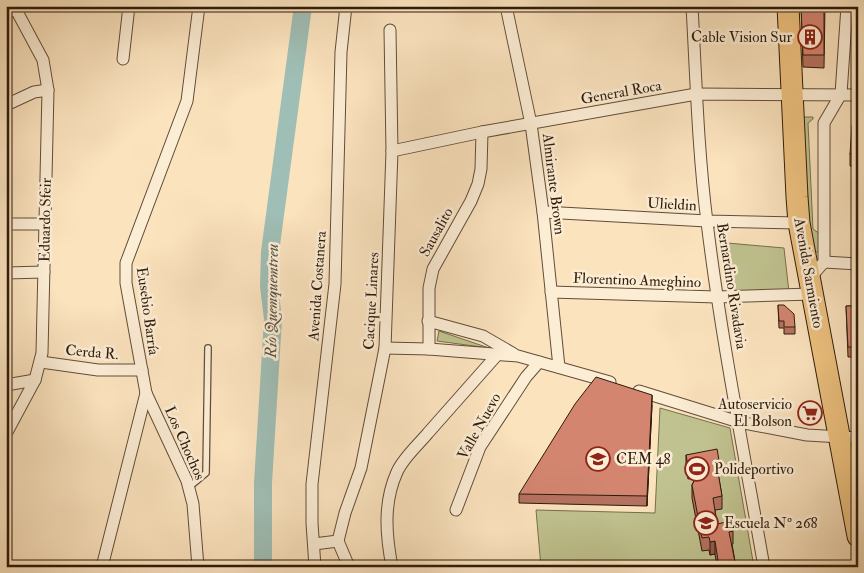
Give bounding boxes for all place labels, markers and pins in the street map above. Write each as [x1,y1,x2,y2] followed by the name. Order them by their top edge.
[797,24,823,50] building icon: Cable Vision Sur
[691,28,792,47] place label: Cable Vision Sur
[717,395,792,431] place label: Autoservicio El Bolson
[797,400,823,426] supermarket icon: Autoservicio El Bolson
[585,446,611,472] school or university icon: CEM 48
[616,450,671,469] place label: CEM 48
[684,456,710,482] sports icon: Polideportivo
[714,460,794,480] place label: Polideportivo
[693,510,719,536] school or university icon: Escuela Nº 268
[724,514,818,533] place label: Escuela Nº 268

